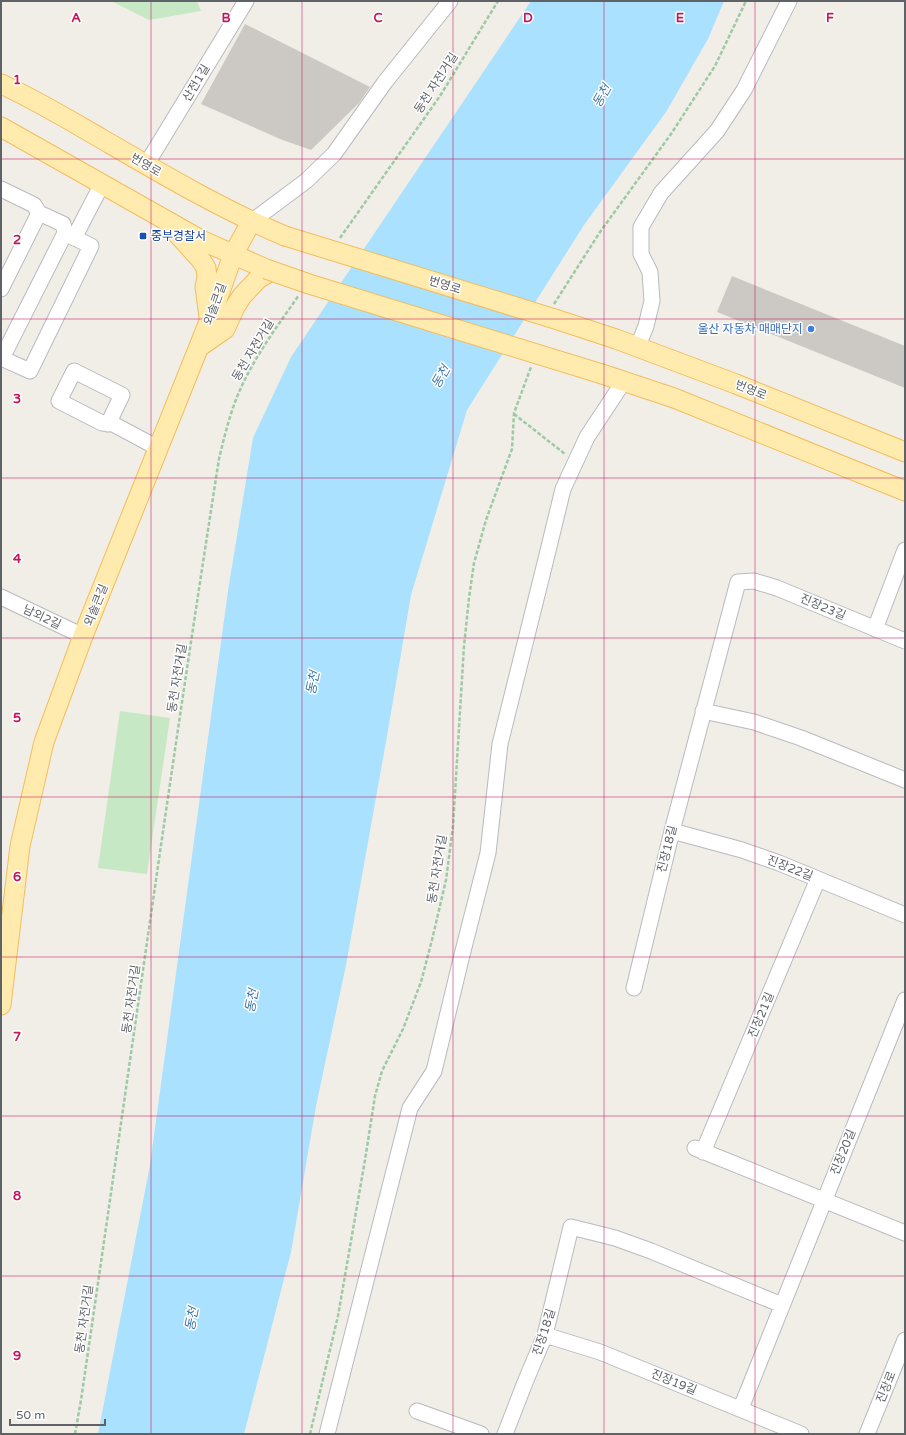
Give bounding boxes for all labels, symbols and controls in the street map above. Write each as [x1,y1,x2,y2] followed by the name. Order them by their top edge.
[71,10,81,26] text: A
[221,10,231,26] text: B
[373,10,383,26] text: C
[523,10,533,26] text: D
[676,10,684,26] text: E
[826,10,834,26] text: F
[411,50,461,116] street label: 동천 자전거길
[180,62,212,104] street label: 산전1길
[13,72,21,88] text: 1
[589,81,615,110] water label: 동천
[128,151,164,179] street label: 번영로
[151,229,206,243] place label: 중부경찰서
[138,231,148,241] marker: 중부경찰서
[13,232,21,248] text: 2
[427,273,463,297] street label: 번영로
[201,281,229,327] street label: 외솔큰길
[229,317,277,383] street label: 동천 자전거길
[697,322,803,336] place label: 울산 자동차 매매단지
[806,324,816,334] marker: 울산 자동차 매매단지
[428,362,454,391] water label: 동천
[733,377,769,403] street label: 번영로
[13,391,21,407] text: 3
[13,551,22,567] text: 4
[81,582,111,628] street label: 외솔큰길
[798,591,848,623] street label: 진장23길
[21,602,63,632] street label: 남외2길
[165,643,189,713] street label: 동천 자전거길
[303,669,323,696] water label: 동천
[13,710,21,726] text: 5
[654,824,680,874] street label: 진장18길
[425,834,449,904] street label: 동천 자전거길
[765,853,815,883] street label: 진장22길
[13,869,21,885] text: 6
[119,964,143,1034] street label: 동천 자전거길
[242,987,262,1014] water label: 동천
[745,990,777,1040] street label: 진장21길
[13,1029,21,1045] text: 7
[827,1127,859,1177] street label: 진장20길
[13,1188,21,1204] text: 8
[72,1284,96,1354] street label: 동천 자전거길
[182,1305,202,1332] water label: 동천
[530,1307,558,1357] street label: 진장18길
[13,1348,21,1364] text: 9
[649,1366,699,1398] street label: 진장19길
[873,1369,899,1405] street label: 진장로
[10,1401,105,1427] scale bar
[16,1408,45,1422] text: 50 m

